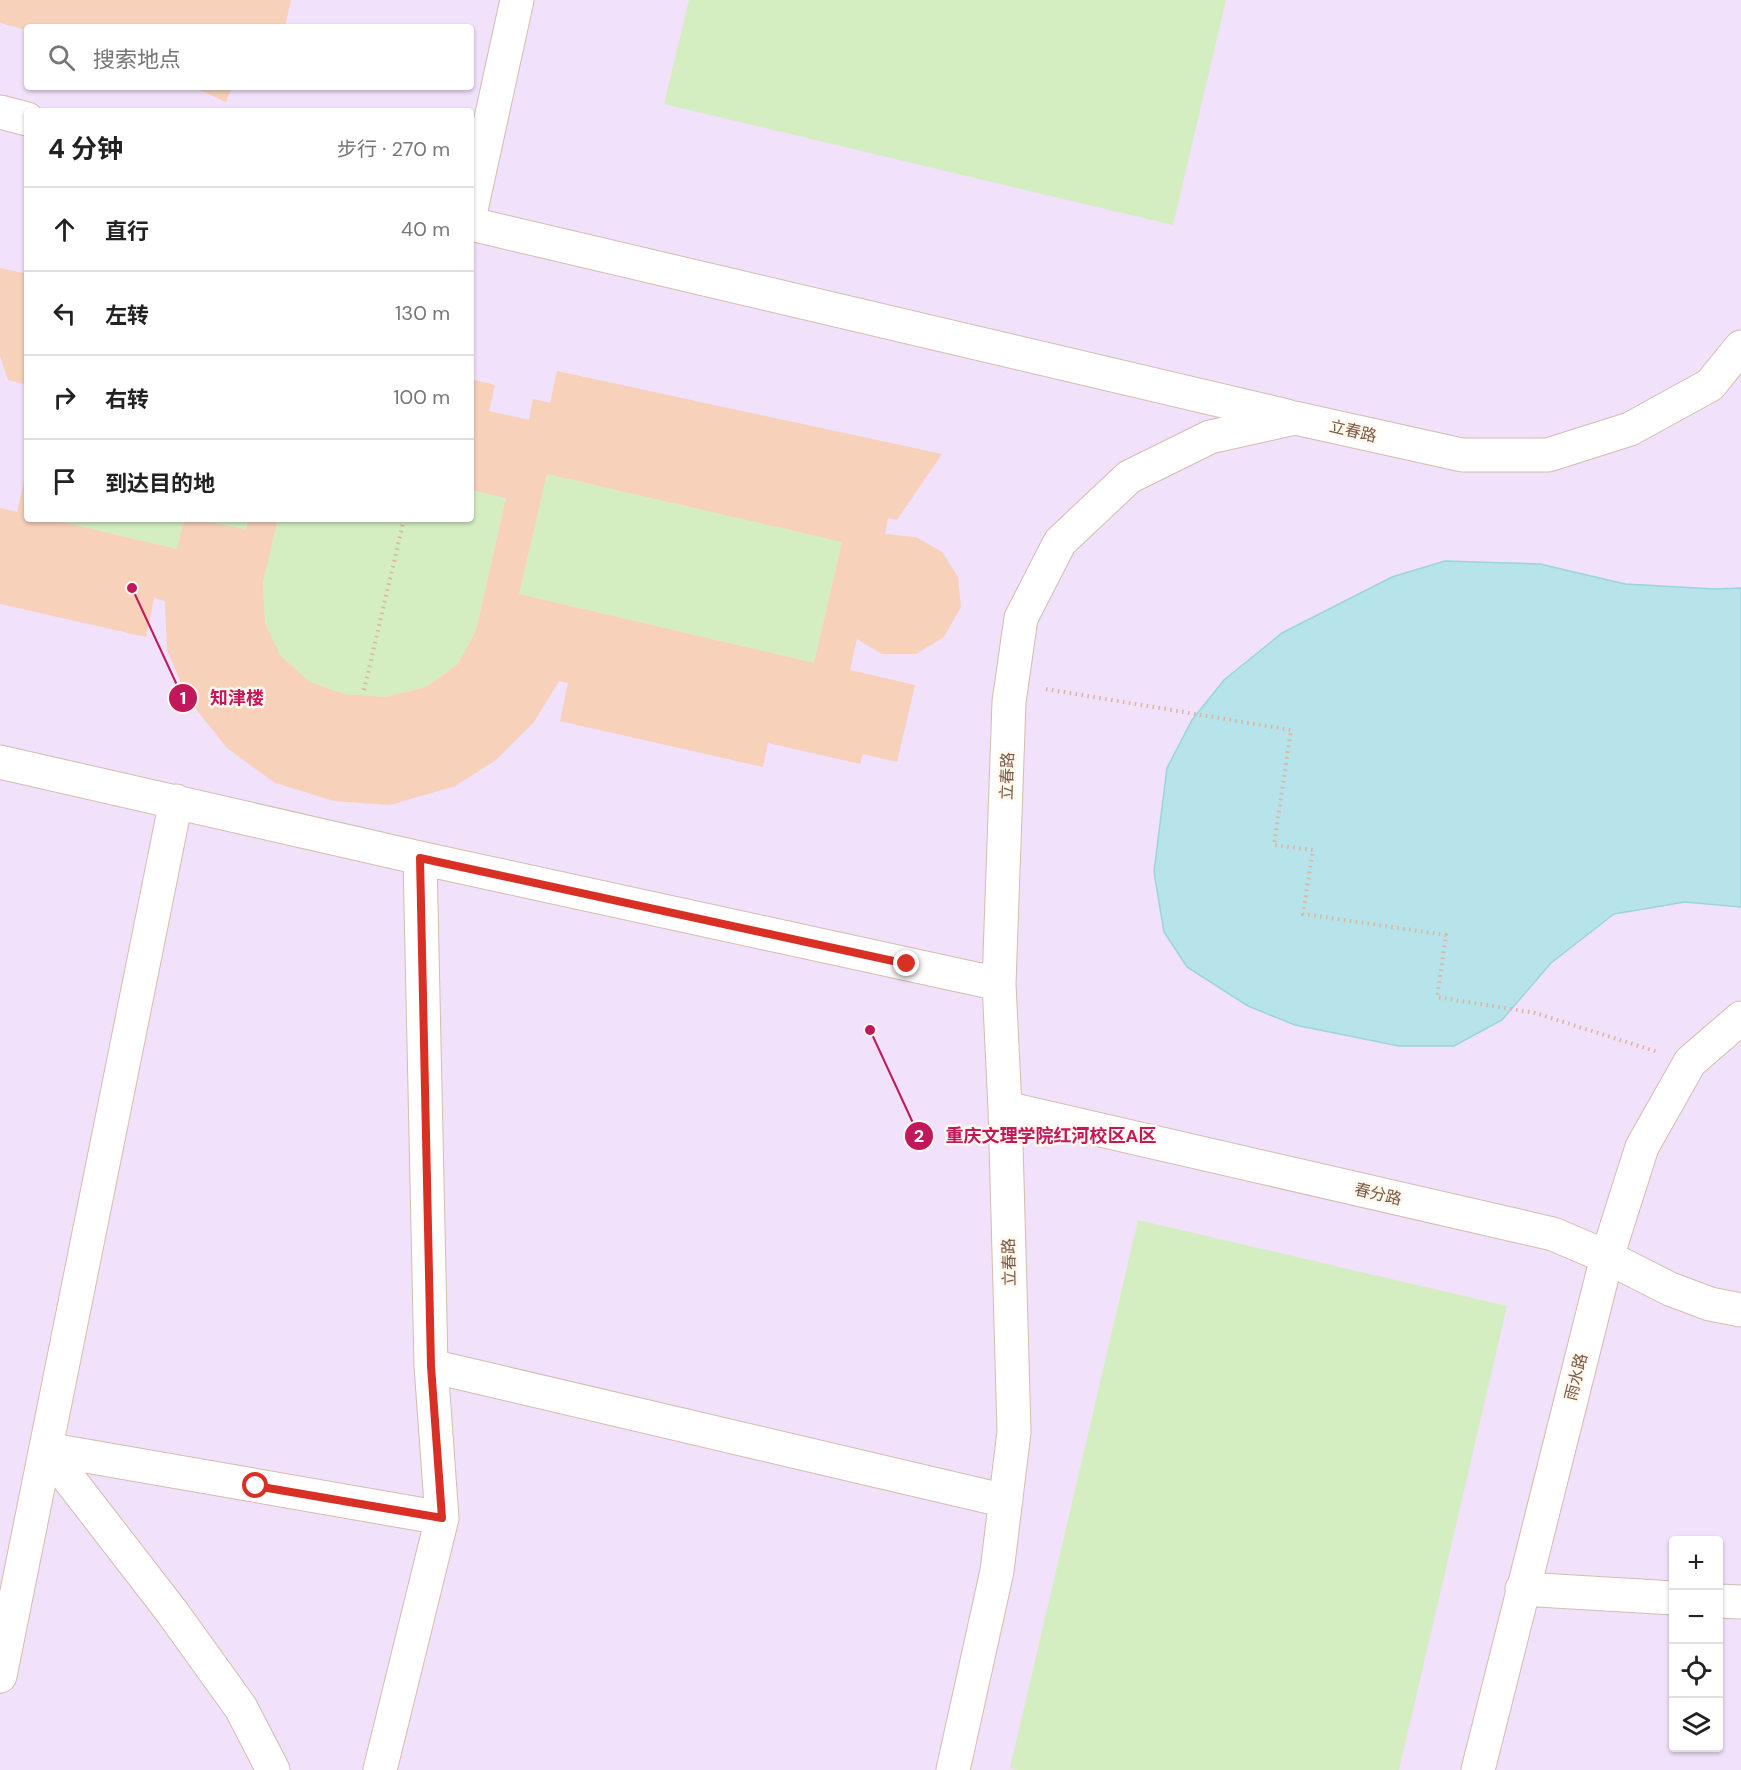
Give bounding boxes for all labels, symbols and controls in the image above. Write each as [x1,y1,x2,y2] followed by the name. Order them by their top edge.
[24,24,474,90] search box
[45,41,78,74] icon: search
[93,45,181,74] text: 搜索地点
[48,132,123,166] text: 4 分钟
[337,136,450,162] text: 步行 · 270 m
[48,213,81,246] icon: ahead
[401,216,450,242] text: 40 m
[105,217,149,246] text: 直行
[48,297,81,330] icon: left
[395,300,450,326] text: 130 m
[105,301,149,330] text: 左转
[48,381,81,414] icon: right
[393,384,450,410] text: 100 m
[105,385,149,414] text: 右转
[1327,415,1379,447] street label: 立春路
[48,465,81,498] icon: arrive
[105,469,215,498] text: 到达目的地
[168,680,276,716] callout: 知津楼
[180,686,186,710] text: 1
[210,686,264,710] text: 知津楼
[996,752,1018,800] street label: 立春路
[893,950,919,976] route end
[904,1118,1168,1154] callout: 重庆文理学院红河校区A区
[914,1124,924,1148] text: 2
[946,1124,1156,1148] text: 重庆文理学院红河校区A区
[1352,1178,1404,1210] street label: 春分路
[998,1238,1020,1286] street label: 立春路
[1560,1351,1592,1403] street label: 雨水路
[242,1472,268,1498] route start
[1669,1536,1723,1752] map controls
[1669,1536,1723,1590] button: +
[1669,1590,1723,1644] button: −
[1669,1644,1723,1698] button: locate
[1669,1698,1723,1752] button: layers

